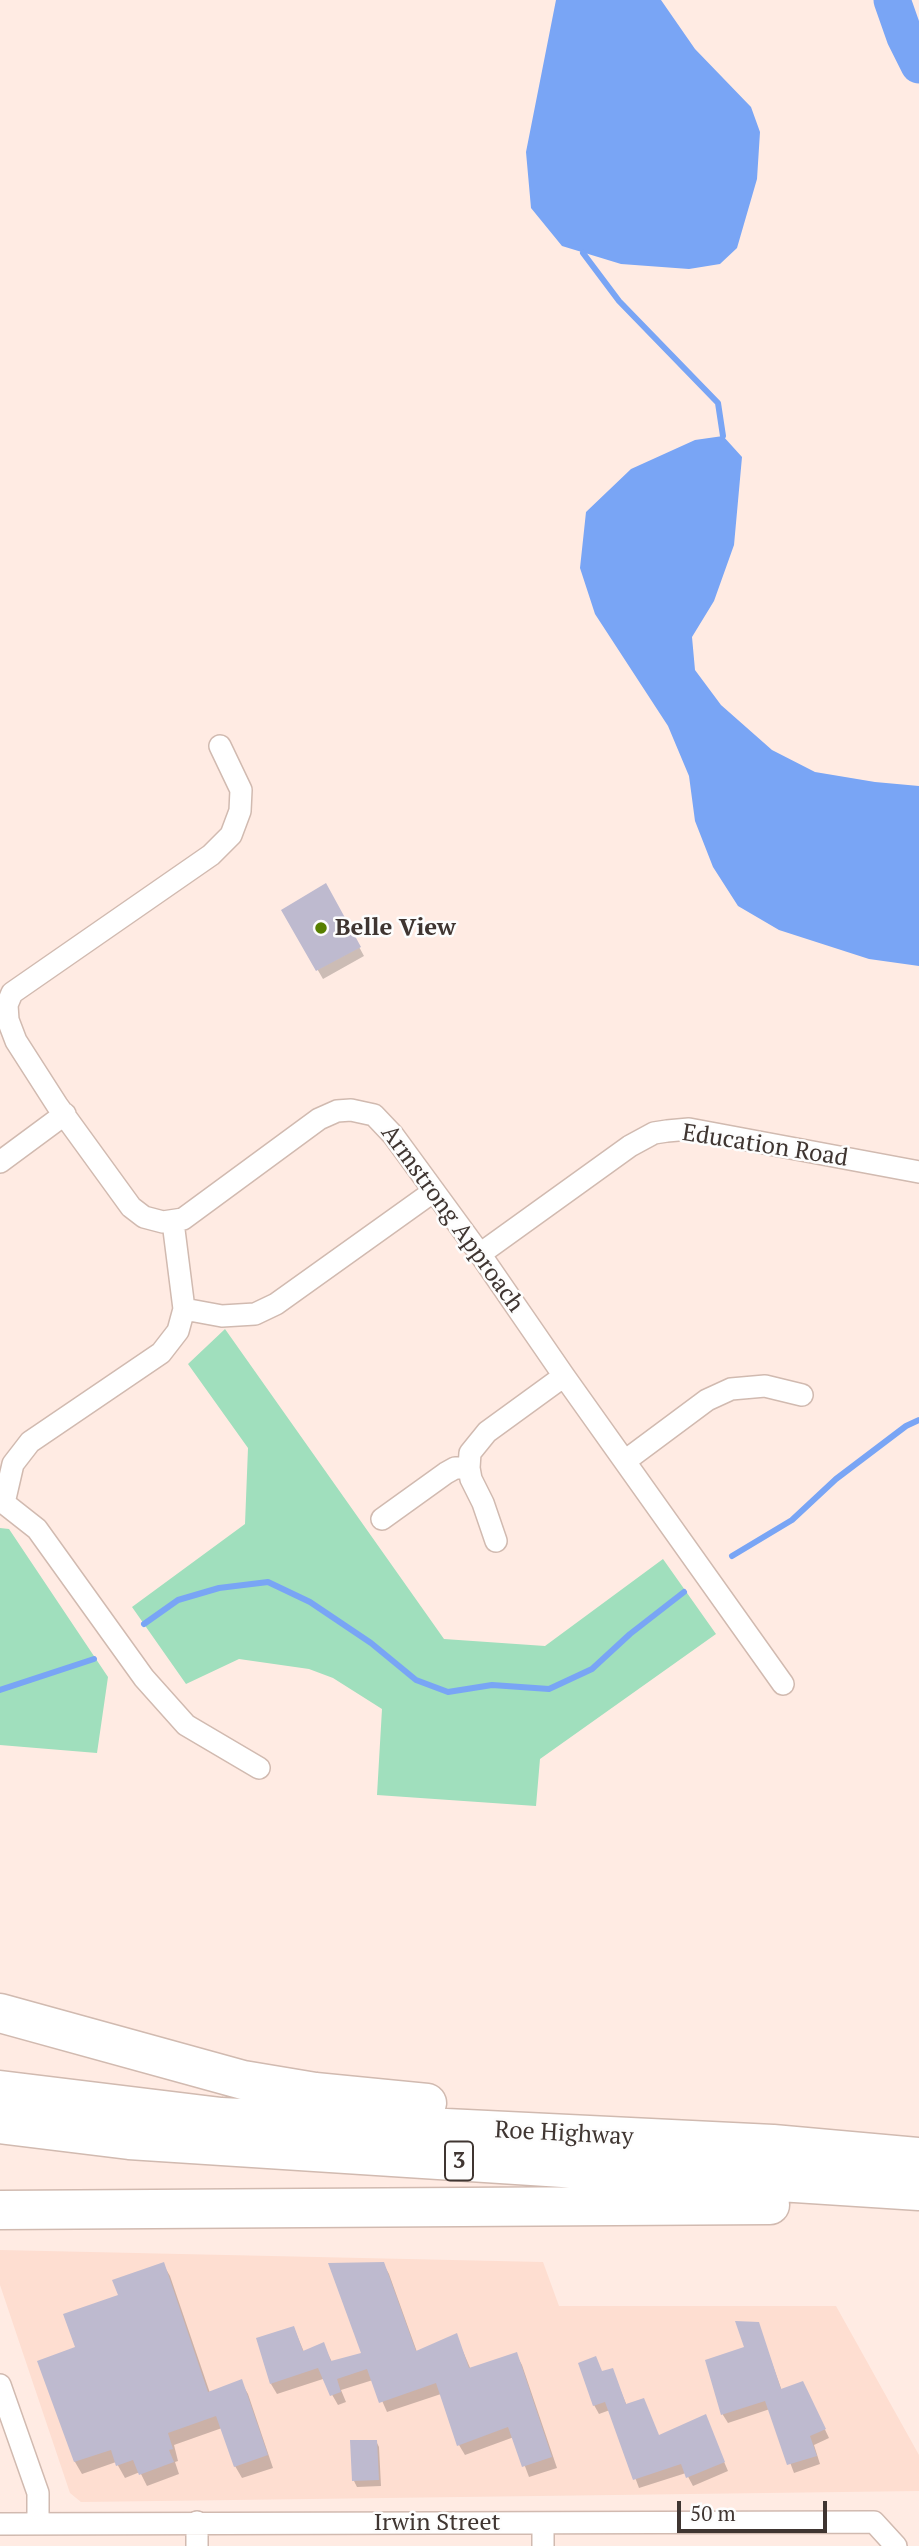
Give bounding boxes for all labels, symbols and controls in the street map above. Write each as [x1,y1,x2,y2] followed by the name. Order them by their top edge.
[335,914,456,942] place label: Belle View
[313,920,329,936] marker: Belle View
[680,1119,850,1173] street label: Education Road
[374,1120,530,1318] street label: Armstrong Approach
[494,2116,634,2152] street label: Roe Highway
[445,2142,473,2180] road number: 3
[681,2486,832,2530] scale bar
[690,2499,736,2527] text: 50 m
[374,2509,500,2537] street label: Irwin Street

